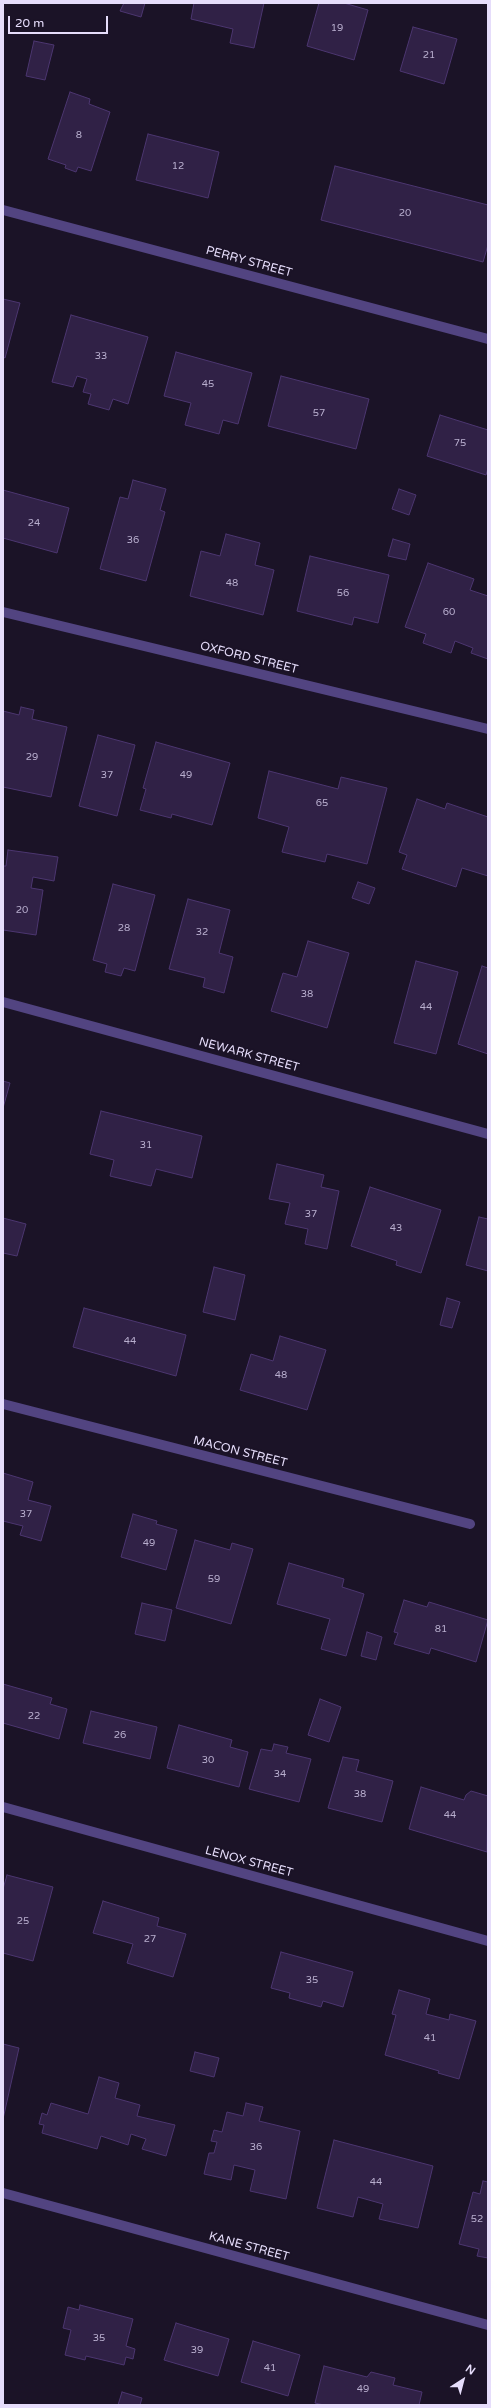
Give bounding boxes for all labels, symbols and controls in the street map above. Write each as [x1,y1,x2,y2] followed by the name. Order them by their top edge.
[10,8,110,34] scale bar
[15,16,44,30] text: 20 m
[331,22,343,34] house number: 19
[423,49,435,61] house number: 21
[76,129,82,141] house number: 8
[172,160,184,172] house number: 12
[399,207,411,219] house number: 20
[204,244,294,280] street label: PERRY STREET
[95,350,107,362] house number: 33
[202,378,214,390] house number: 45
[313,407,325,419] house number: 57
[454,437,466,449] house number: 75
[28,517,40,529] house number: 24
[127,534,139,546] house number: 36
[226,577,238,589] house number: 48
[337,587,349,599] house number: 56
[443,606,455,618] house number: 60
[199,639,299,677] street label: OXFORD STREET
[26,751,38,763] house number: 29
[101,769,113,781] house number: 37
[180,769,192,781] house number: 49
[316,797,328,809] house number: 65
[16,904,28,916] house number: 20
[118,922,130,934] house number: 28
[196,926,208,938] house number: 32
[301,988,313,1000] house number: 38
[420,1001,432,1013] house number: 44
[197,1035,301,1075] street label: NEWARK STREET
[140,1139,152,1151] house number: 31
[305,1208,317,1220] house number: 37
[390,1222,402,1234] house number: 43
[124,1335,136,1347] house number: 44
[275,1369,287,1381] house number: 48
[191,1433,289,1471] street label: MACON STREET
[20,1508,32,1520] house number: 37
[143,1537,155,1549] house number: 49
[208,1573,220,1585] house number: 59
[435,1623,447,1635] house number: 81
[28,1710,40,1722] house number: 22
[114,1729,126,1741] house number: 26
[202,1754,214,1766] house number: 30
[274,1768,286,1780] house number: 34
[354,1788,366,1800] house number: 38
[444,1809,456,1821] house number: 44
[204,1843,294,1881] street label: LENOX STREET
[17,1915,29,1927] house number: 25
[144,1933,156,1945] house number: 27
[306,1974,318,1986] house number: 35
[424,2032,436,2044] house number: 41
[250,2141,262,2153] house number: 36
[370,2176,382,2188] house number: 44
[471,2213,483,2225] house number: 52
[207,2229,291,2265] street label: KANE STREET
[93,2332,105,2344] house number: 35
[191,2344,203,2356] house number: 39
[443,2360,483,2400] north arrow
[264,2362,276,2374] house number: 41
[463,2362,478,2378] text: N
[357,2383,369,2395] house number: 49

